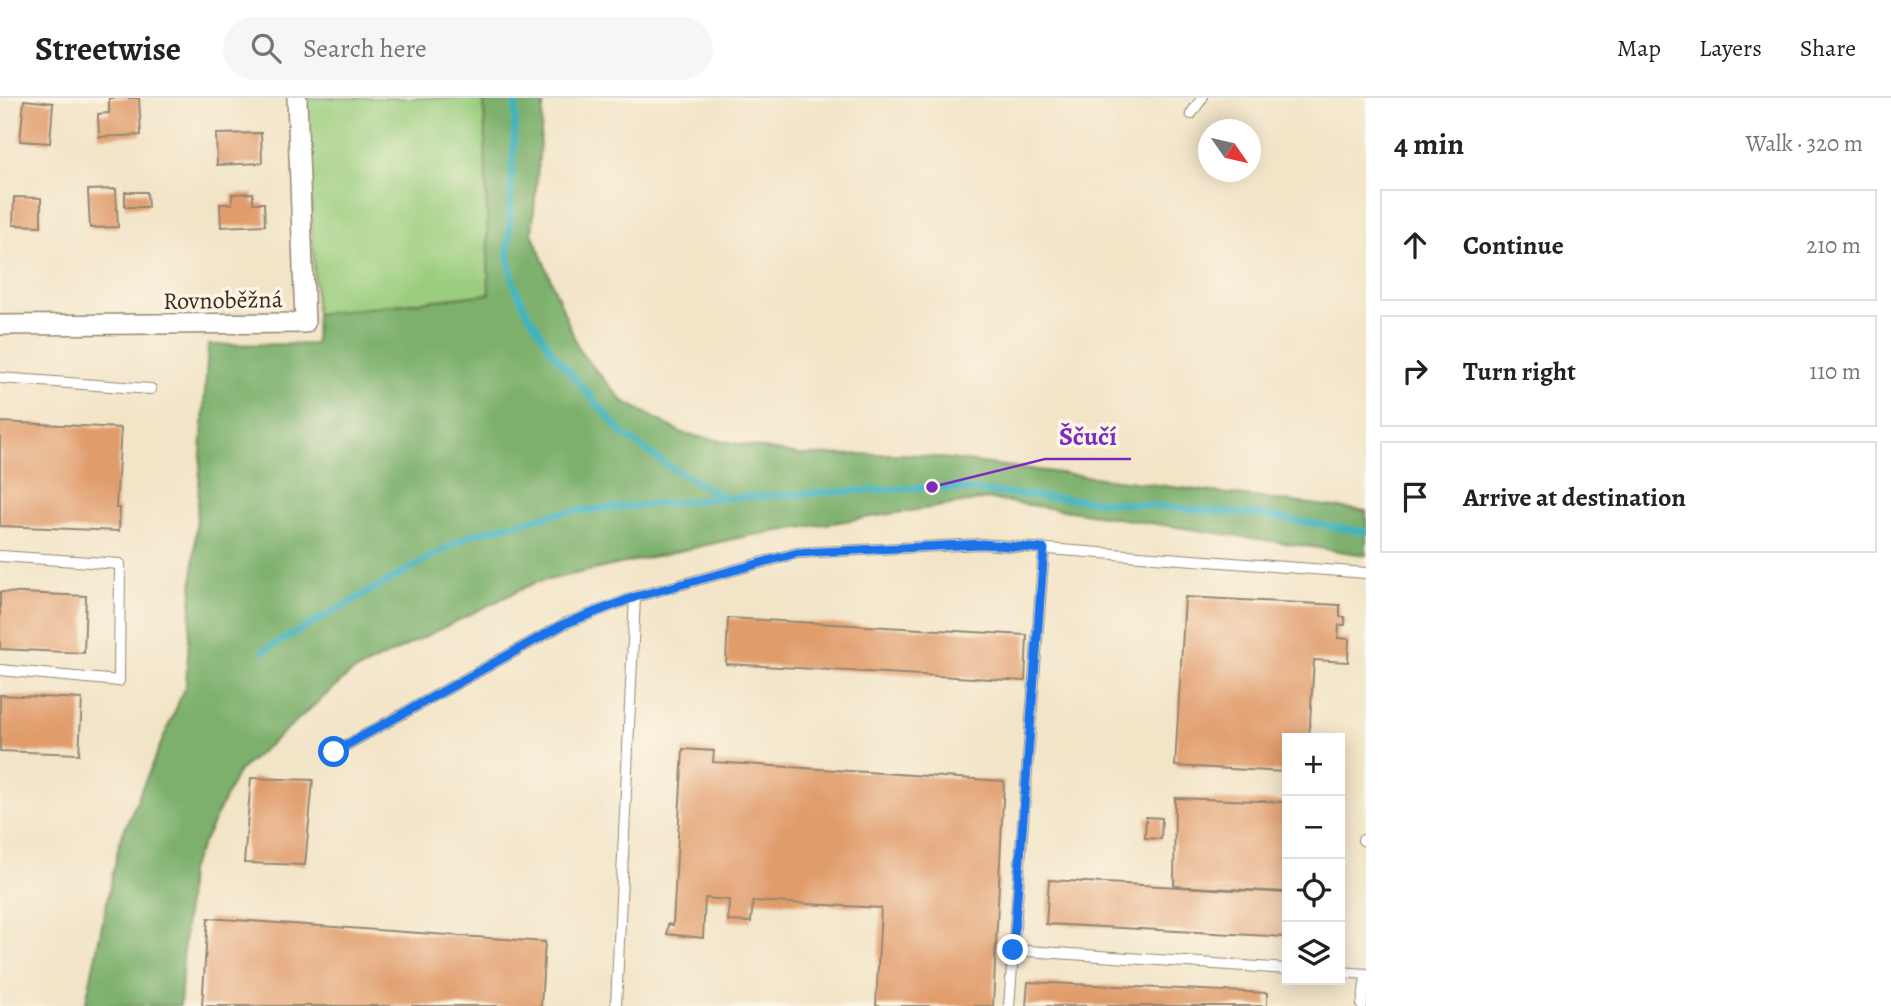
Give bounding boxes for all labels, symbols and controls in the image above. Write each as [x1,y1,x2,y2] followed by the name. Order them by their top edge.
[223,17,713,80] search box
[35,26,181,71] text: Streetwise
[247,29,285,67] icon: search
[303,31,427,66] text: Search here
[1617,32,1661,64] text: Map
[1699,32,1762,64] text: Layers
[1800,32,1856,64] text: Share
[1198,119,1261,182] north arrow
[1394,124,1464,164] text: 4 min
[1746,128,1863,159] text: Walk · 320 m
[1396,226,1434,264] icon: ahead
[1463,228,1564,263] text: Continue
[1806,230,1861,261] text: 210 m
[163,283,284,317] street label: Rovnoběžná
[1396,352,1434,390] icon: right
[1463,354,1576,389] text: Turn right
[1809,356,1861,387] text: 110 m
[1045,412,1131,459] callout: Ščučí
[1059,419,1117,454] text: Ščučí
[1396,478,1434,516] icon: arrive
[1463,480,1686,515] text: Arrive at destination
[1282,733,1345,985] map controls
[1282,733,1345,796] button: +
[318,736,349,767] route start
[1282,796,1345,859] button: −
[1282,859,1345,922] button: locate
[1282,922,1345,985] button: layers
[997,934,1028,965] route end

